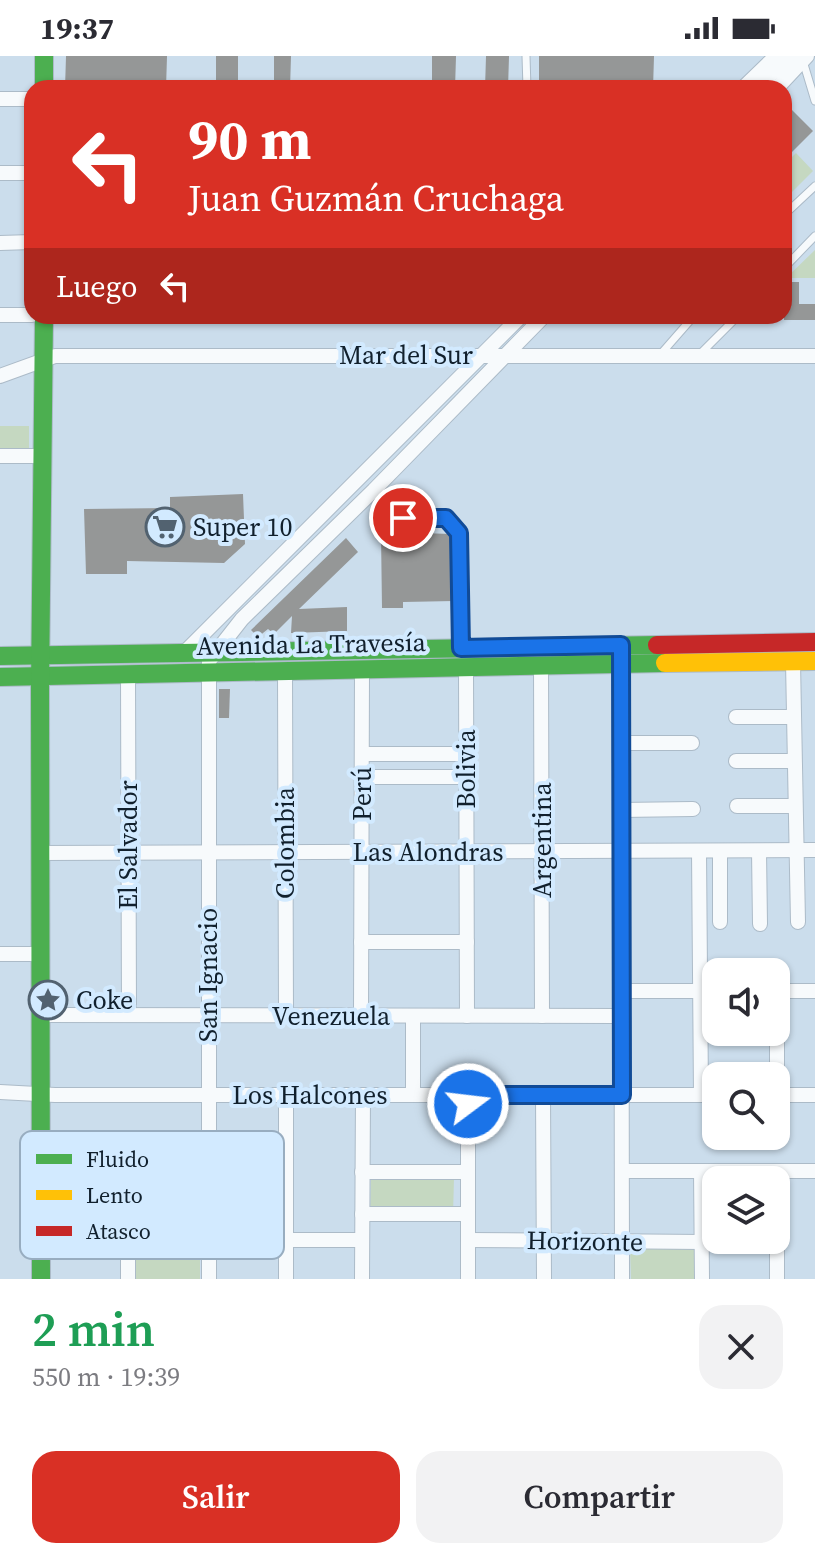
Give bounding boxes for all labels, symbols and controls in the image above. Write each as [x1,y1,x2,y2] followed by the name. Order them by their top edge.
[40,8,114,49] text: 19:37
[188,101,311,178] text: 90 m
[56,112,160,216] icon: left
[188,174,564,223] text: Juan Guzmán Cruchaga
[153,264,197,308] icon: left
[56,266,137,307] text: Luego
[339,337,473,373] street label: Mar del Sur
[369,484,437,552] pin
[381,496,425,540] icon: arrive
[144,506,186,548] supermarket icon: Super 10
[193,509,292,545] place label: Super 10
[196,624,427,664] street label: Avenida La Travesía
[448,728,484,809] street label: Bolivia
[344,767,380,821] street label: Perú
[110,780,146,910] street label: El Salvador
[524,782,560,898] street label: Argentina
[267,786,303,899] street label: Colombia
[352,834,504,870] street label: Las Alondras
[190,908,226,1042] street label: San Ignacio
[702,958,790,1254] map controls
[702,958,790,1046] button: sound
[27,979,69,1021] place icon: Coke
[76,982,133,1018] place label: Coke
[272,998,391,1034] street label: Venezuela
[426,1062,510,1146] position arrow
[702,1062,790,1150] button: search
[232,1077,388,1113] street label: Los Halcones
[20,1131,284,1259] legend
[86,1144,149,1174] text: Fluido
[702,1166,790,1254] button: layers
[86,1180,143,1210] text: Lento
[86,1216,151,1246] text: Atasco
[526,1222,644,1260] street label: Horizonte
[32,1296,155,1362] text: 2 min
[699,1305,783,1389] button: close
[32,1359,180,1395] text: 550 m · 19:39
[32,1451,400,1543] button: Salir
[416,1451,783,1543] button: Compartir

